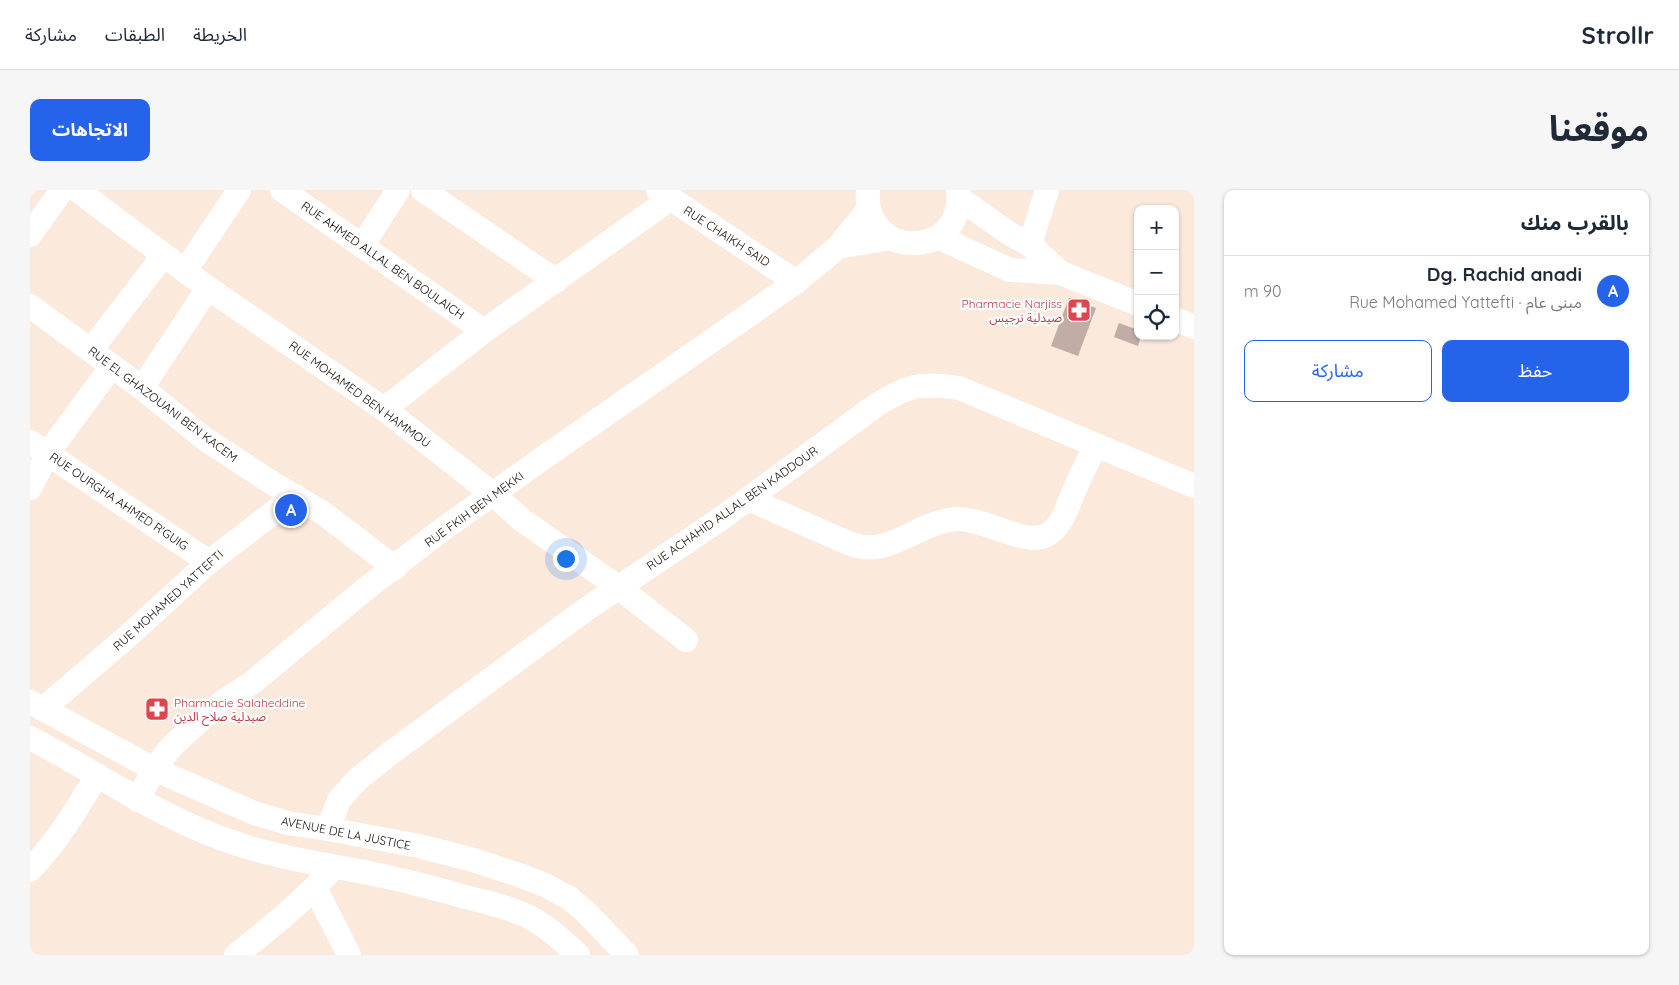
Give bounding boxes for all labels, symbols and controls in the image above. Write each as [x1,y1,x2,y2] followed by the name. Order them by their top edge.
[1582,20,1654,50] text: Strollr
[25,23,77,46] text: مشاركة
[105,23,165,46] text: الطبقات
[193,23,247,46] text: الخريطة
[30,99,150,161] button: الاتجاهات
[1549,106,1649,150] text: موقعنا
[299,198,467,322] street label: RUE AHMED ALLAL BEN BOULAICH
[681,202,773,270] street label: RUE CHAIKH SAID
[1134,205,1179,340] map controls
[1134,205,1179,250] button: +
[1521,209,1629,235] text: بالقرب منك
[1134,250,1179,295] button: −
[1427,262,1582,286] text: Dg. Rachid anadi
[1244,281,1281,301] text: 90 m
[1608,281,1618,301] text: A
[1349,292,1582,312] text: مبنى عام · Rue Mohamed Yattefti
[1134,295,1179,340] button: locate
[962,296,1062,325] place label: Pharmacie Narjiss صيدلية نرجيس
[1066,297,1092,323] pharmacy icon: Pharmacie Narjiss صيدلية نرجيس
[286,338,434,450] street label: RUE MOHAMED BEN HAMMOU
[1244,340,1432,402] button: مشاركة
[1442,340,1629,402] button: حفظ
[85,343,241,465] street label: RUE EL GHAZOUANI BEN KACEM
[643,443,821,573] street label: RUE ACHAHID ALLAL BEN KADDOUR
[47,449,191,553] street label: RUE OURGHA AHMED R'GUIG
[421,468,527,550] street label: RUE FKIH BEN MEKKI
[275,491,307,529] pin: A
[553,546,579,572] your location
[110,547,226,653] street label: RUE MOHAMED YATTEFTI
[174,695,306,726] place label: Pharmacie Salaheddine صيدلية صلاح الدين
[144,696,170,722] pharmacy icon: Pharmacie Salaheddine صيدلية صلاح الدين
[280,813,412,853] street label: AVENUE DE LA JUSTICE

